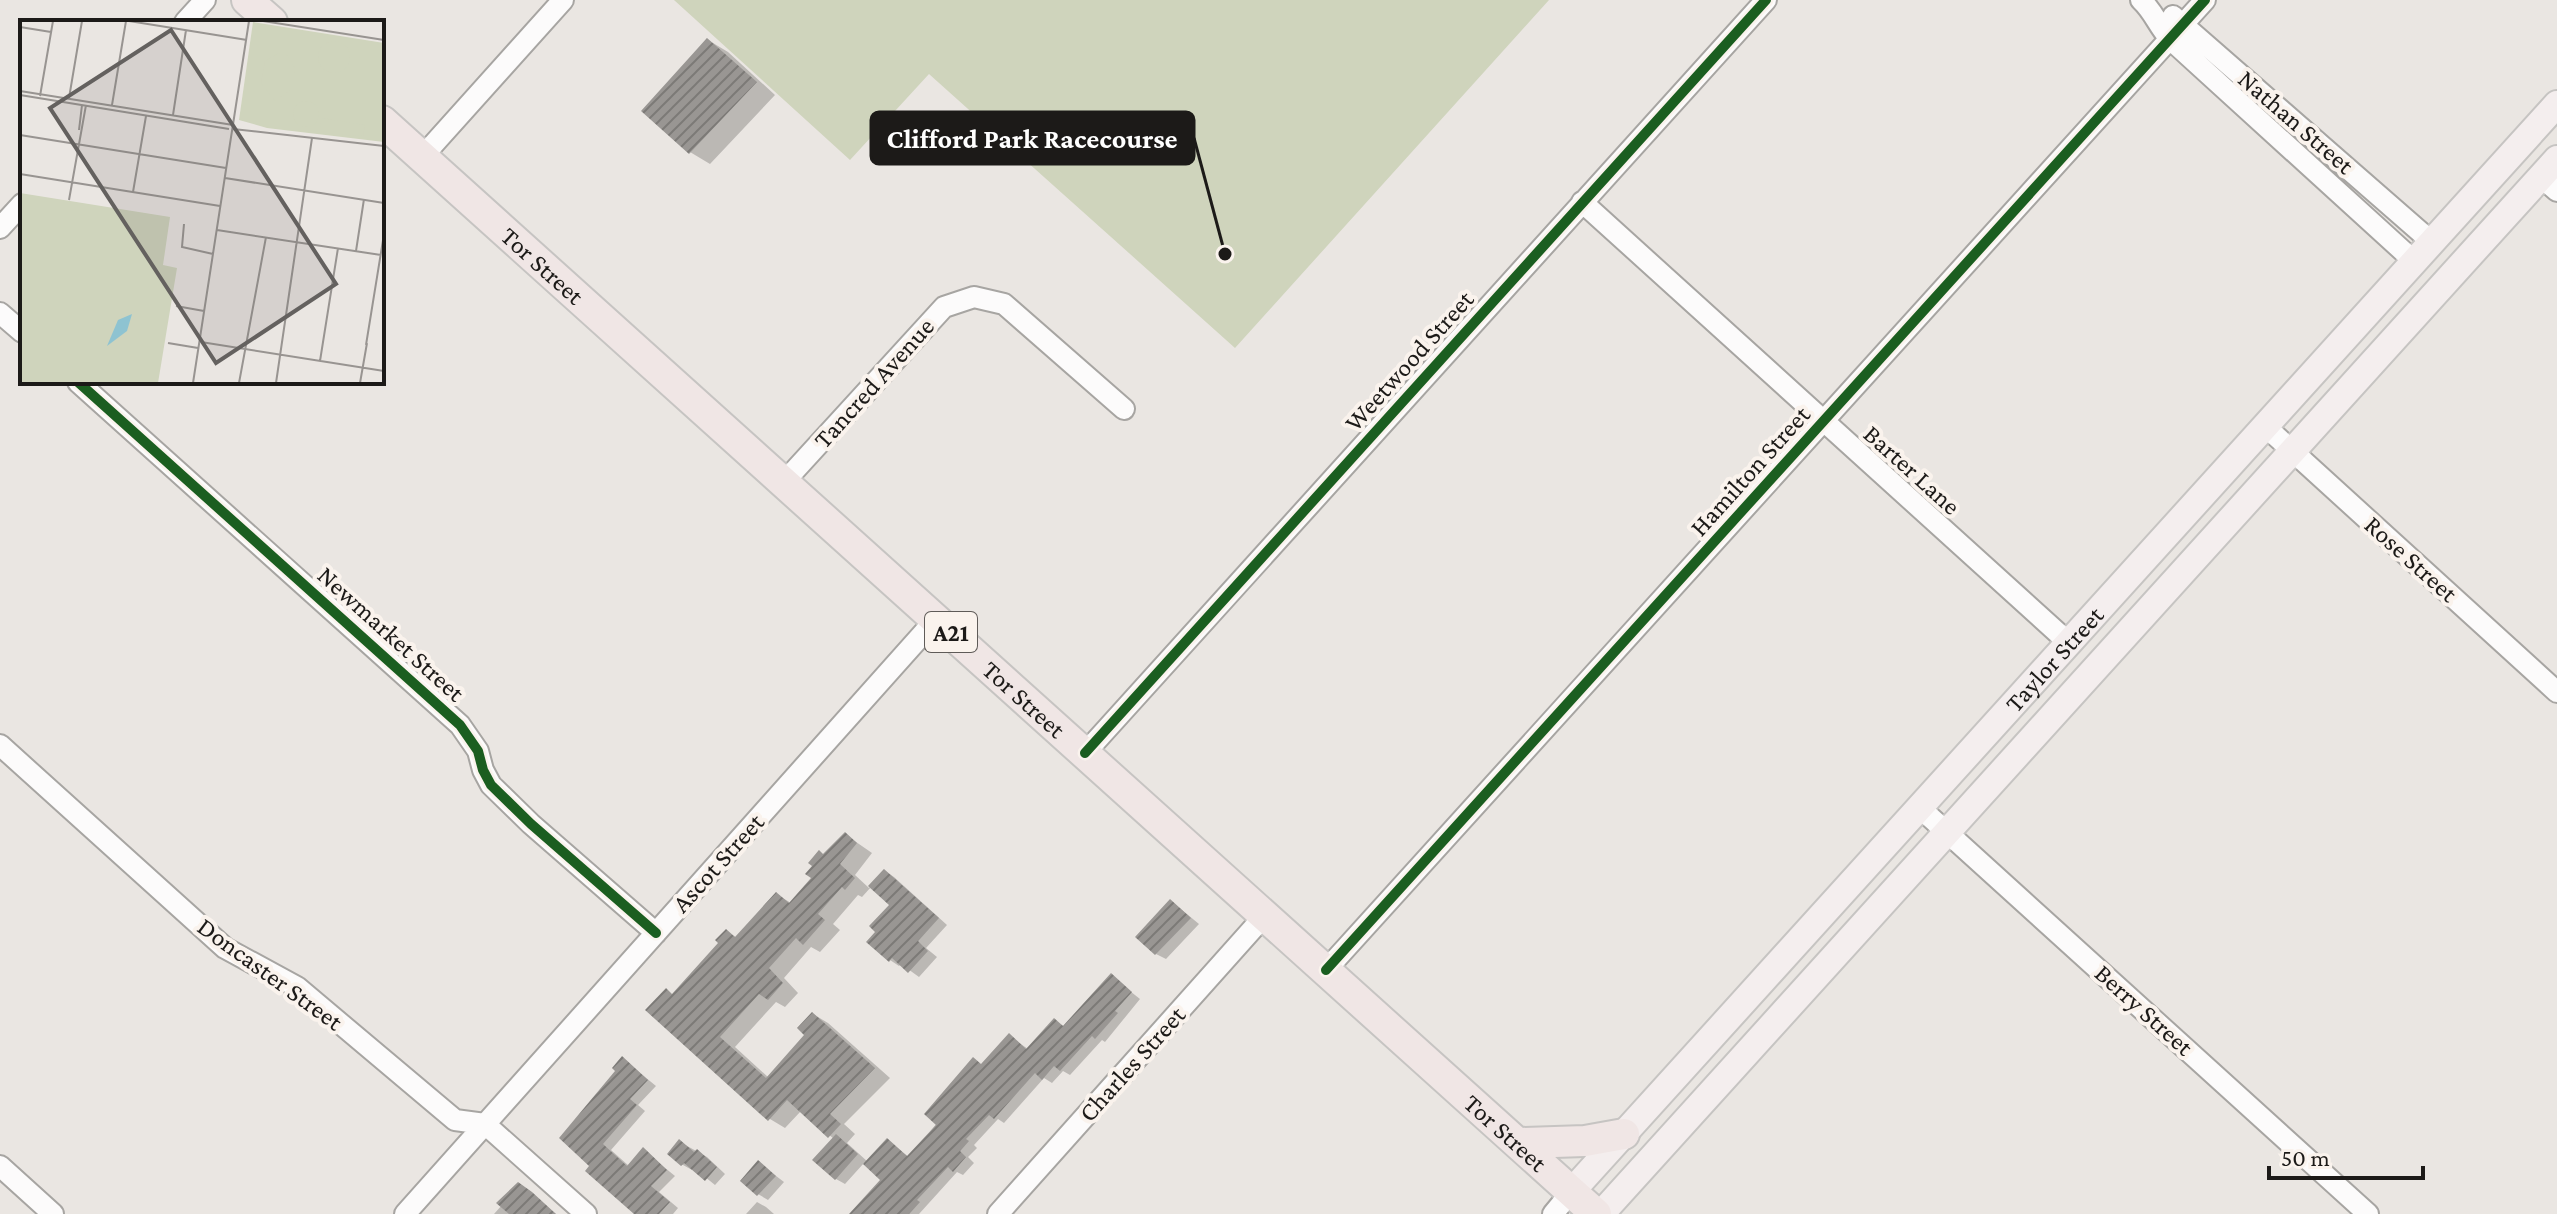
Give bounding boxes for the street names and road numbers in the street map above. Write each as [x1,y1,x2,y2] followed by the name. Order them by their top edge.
[2232,64,2360,180] street label: Nathan Street
[495,221,590,310] street label: Tor Street
[1339,285,1480,437] street label: Weetwood Street
[808,312,940,454] street label: Tancred Avenue
[1684,400,1816,542] street label: Hamilton Street
[1858,419,1966,521] street label: Barter Lane
[2359,510,2464,608] street label: Rose Street
[312,560,471,708] street label: Newmarket Street
[1999,600,2109,718] street label: Taylor Street
[925,612,977,652] road number: A21
[977,654,1072,744] street label: Tor Street
[666,807,770,918] street label: Ascot Street
[192,912,348,1037] street label: Doncaster Street
[2089,958,2199,1062] street label: Berry Street
[1073,1000,1191,1127] street label: Charles Street
[1458,1088,1553,1178] street label: Tor Street

